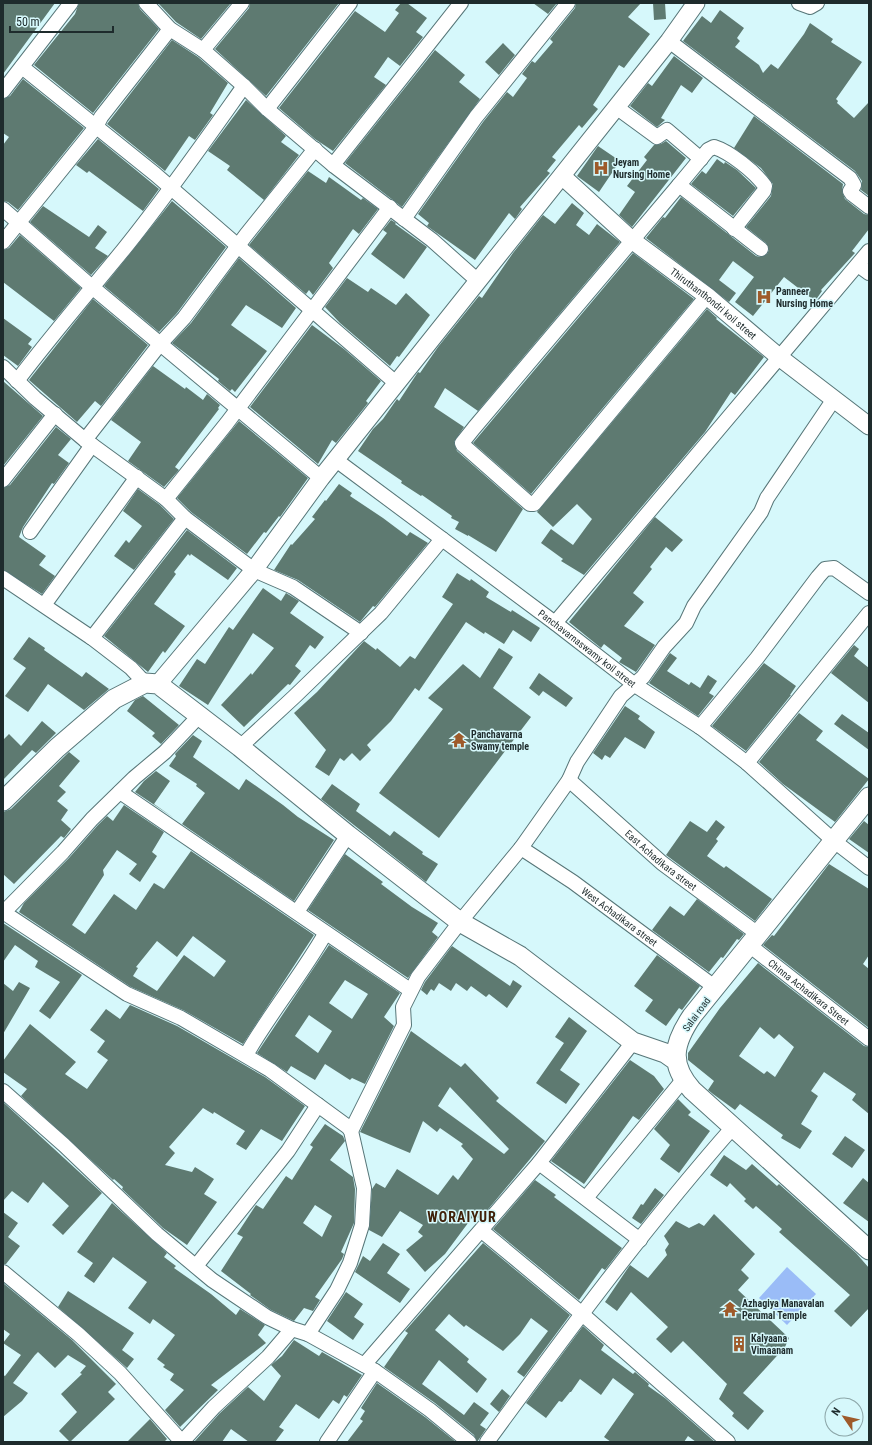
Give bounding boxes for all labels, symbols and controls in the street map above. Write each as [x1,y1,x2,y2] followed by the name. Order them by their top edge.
[10,8,113,34] scale bar
[16,15,40,29] text: 50 m
[613,157,670,180] place label: Jeyam Nursing Home
[592,159,610,177] hospital icon: Jeyam Nursing Home
[668,266,758,341] street label: Thiruthanthondri koil street
[776,286,833,309] place label: Panneer Nursing Home
[755,288,773,306] hospital icon: Panneer Nursing Home
[536,608,638,690] street label: Panchavarnaswamy koil street
[471,729,529,752] place label: Panchavarna Swamy temple
[450,731,468,749] temple icon: Panchavarna Swamy temple
[623,828,699,893] street label: East Achadikara street
[579,885,659,949] street label: West Achadikara street
[766,957,851,1027] street label: Chinna Achadikara Street
[680,995,712,1033] street label: Salai road
[427,1209,497,1225] district label: WORAIYUR
[742,1298,824,1321] place label: Azhagiya Manavalan Perumal Temple
[721,1300,739,1318] temple icon: Azhagiya Manavalan Perumal Temple
[751,1333,793,1356] place label: Kalyaana Vimaanam
[730,1335,748,1353] building icon: Kalyaana Vimaanam
[824,1397,864,1437] north arrow
[829,1405,844,1418] text: N

